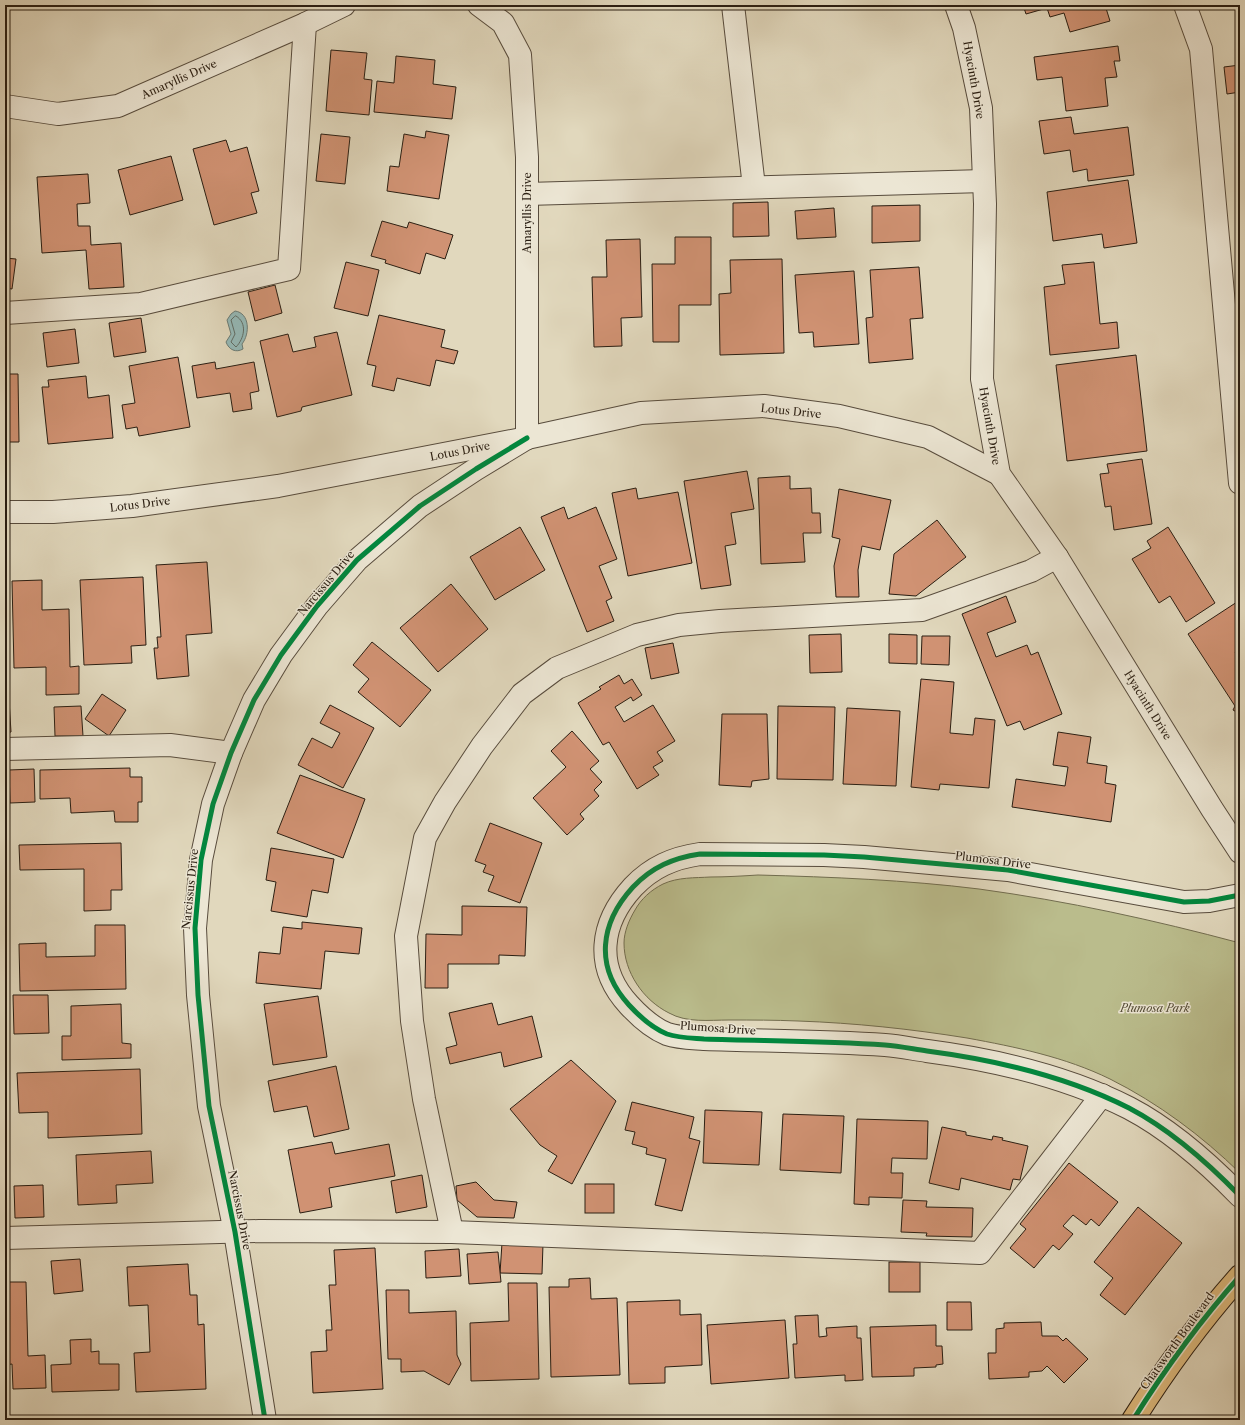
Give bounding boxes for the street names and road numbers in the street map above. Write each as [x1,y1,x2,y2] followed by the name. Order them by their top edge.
[960,40,988,120] street label: Hyacinth Drive
[138,56,219,102] street label: Amaryllis Drive
[520,172,534,255] street label: Amaryllis Drive
[976,386,1004,466] street label: Hyacinth Drive
[760,401,822,421] street label: Lotus Drive
[429,438,491,464] street label: Lotus Drive
[109,493,171,515] street label: Lotus Drive
[295,548,357,618] street label: Narcissus Drive
[1121,668,1175,742] street label: Hyacinth Drive
[179,848,201,930] street label: Narcissus Drive
[954,848,1032,872] street label: Plumosa Drive
[679,1018,757,1038] street label: Plumosa Drive
[225,1169,255,1251] street label: Narcissus Drive
[1137,1289,1217,1392] street label: Chatsworth Boulevard

